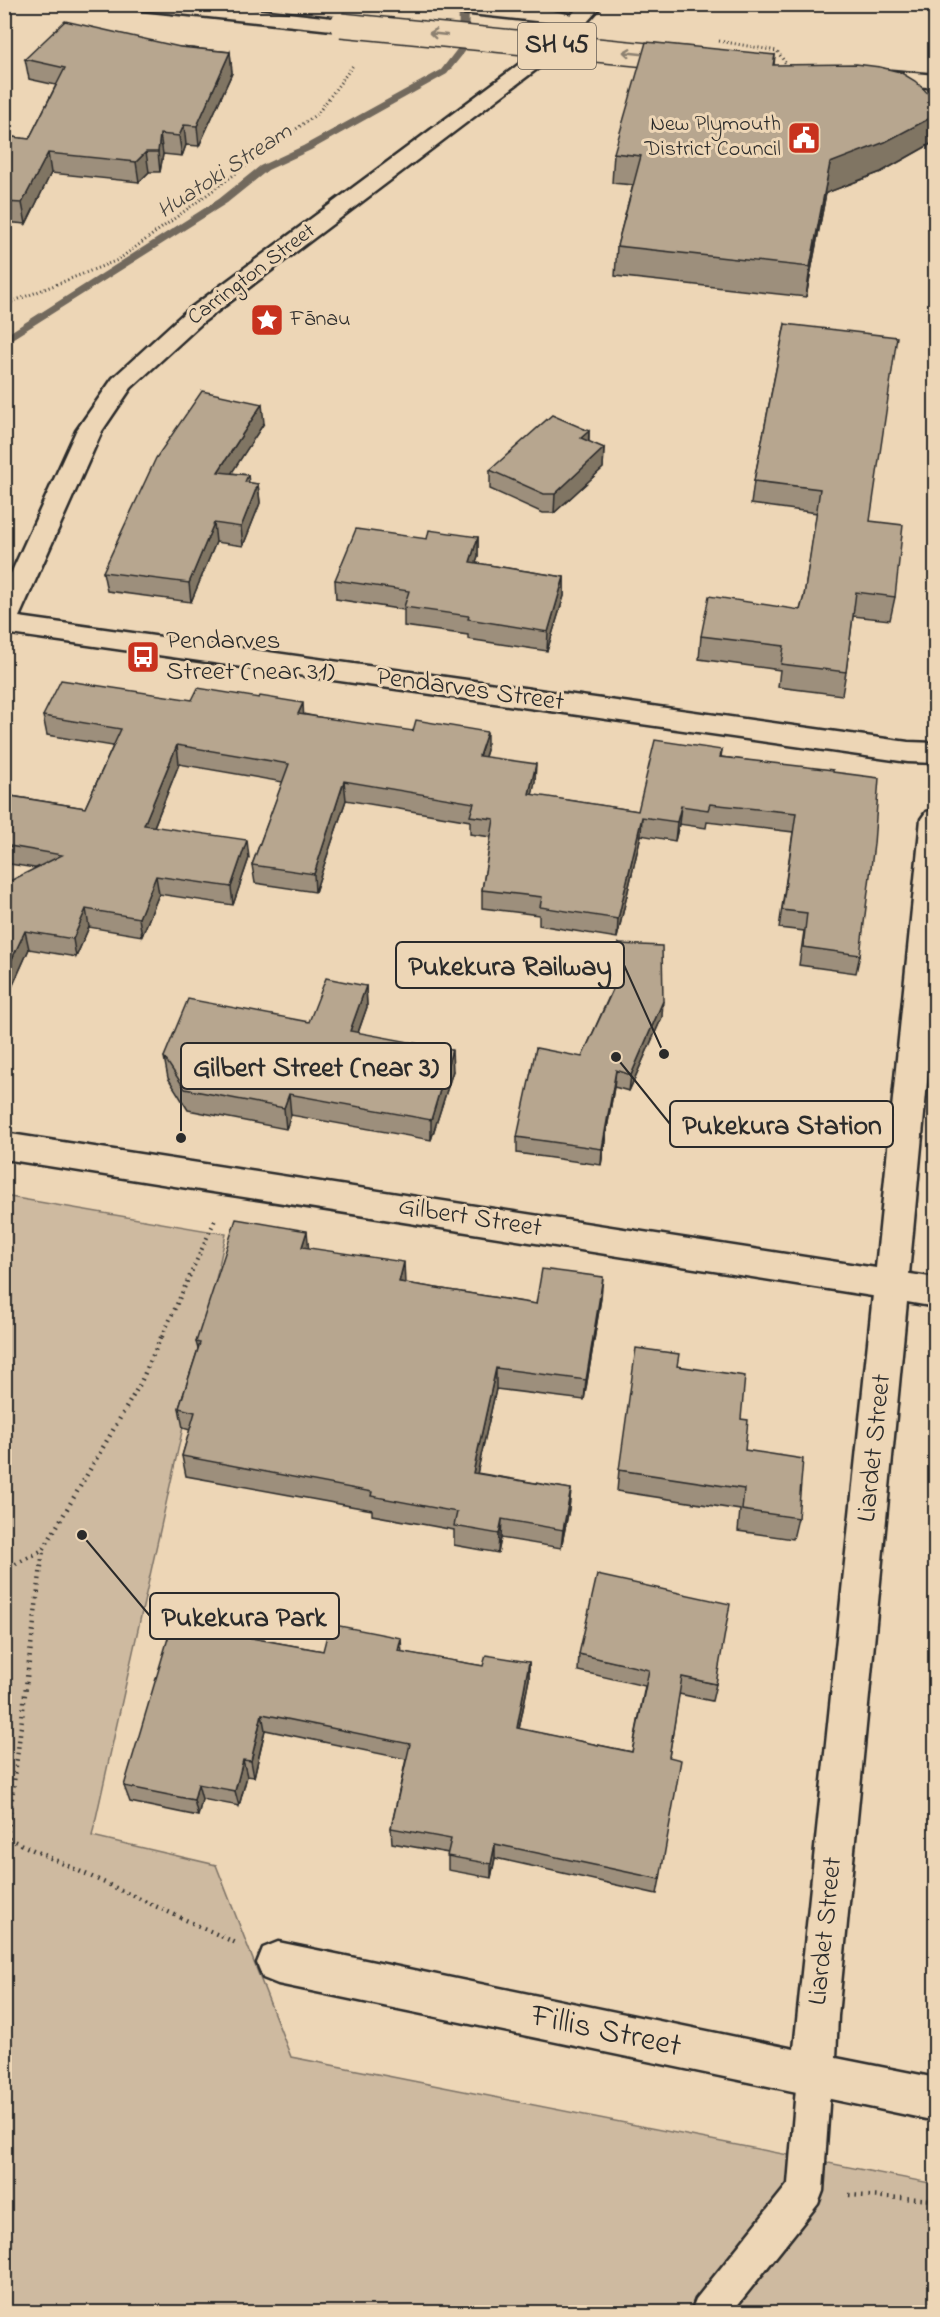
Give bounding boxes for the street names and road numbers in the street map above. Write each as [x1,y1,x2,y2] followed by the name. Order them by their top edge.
[518,23,596,69] road number: SH 45
[181,216,324,335] street label: Carrington Street
[374,658,566,722] street label: Pendarves Street
[395,1187,545,1249] street label: Gilbert Street
[848,1372,902,1524] street label: Liardet Street
[799,1855,853,2007] street label: Liardet Street
[525,1992,686,2071] street label: Fillis Street

